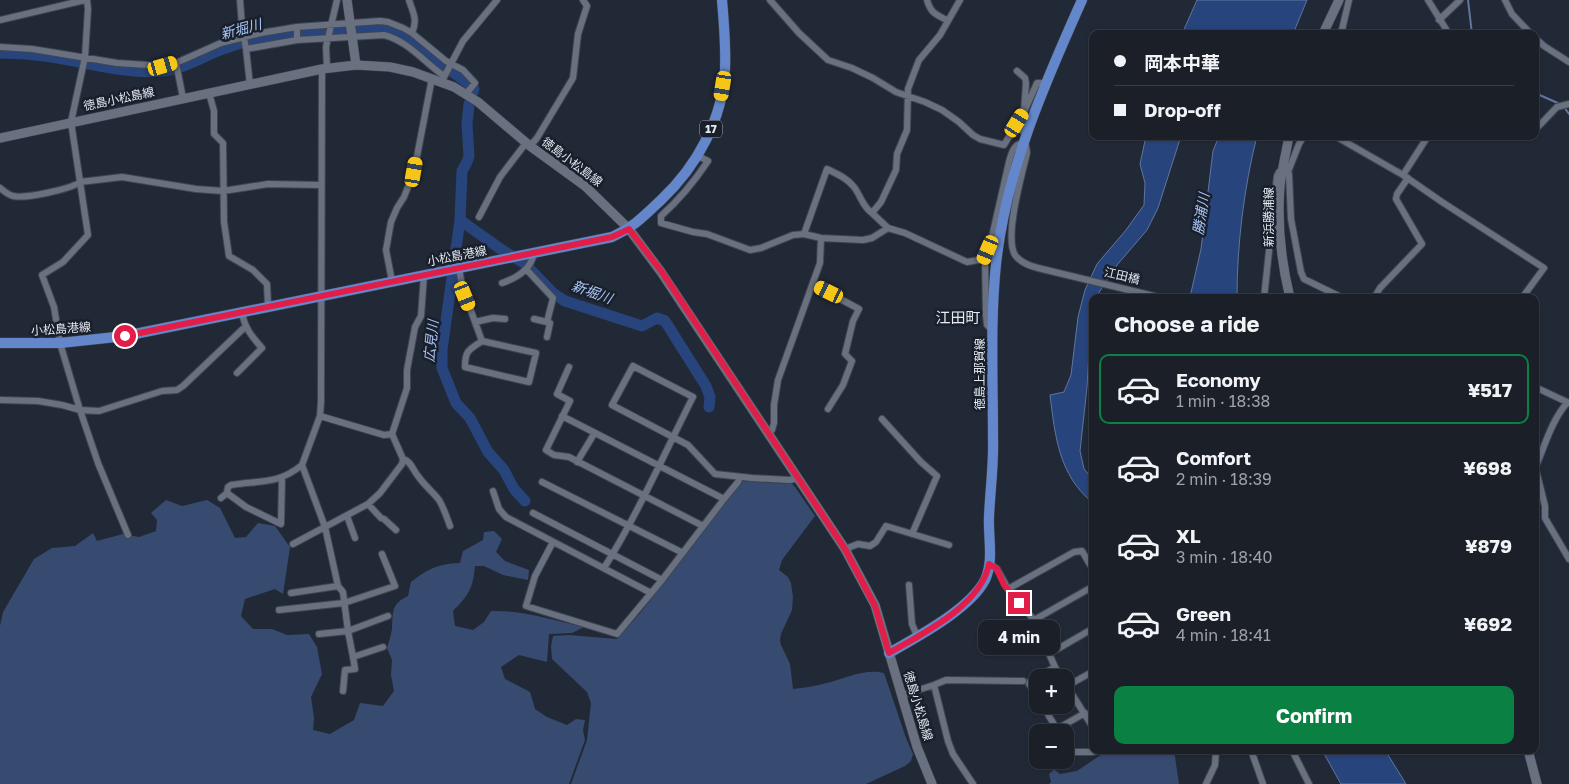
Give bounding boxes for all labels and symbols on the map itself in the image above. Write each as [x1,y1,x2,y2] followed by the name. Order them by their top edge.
[218,14,265,42] water label: 新堀川
[146,55,179,77] car
[713,70,732,102] car
[82,84,156,113] street label: 徳島小松島線
[1002,106,1031,140] car
[700,120,722,138] road number: 17
[539,134,606,189] street label: 徳島小松島線
[404,156,423,188] car
[1261,187,1276,247] street label: 新浜勝浦線
[1189,190,1212,236] water label: 勝浦川
[975,233,1000,267] car
[426,242,488,269] street label: 小松島港線
[1103,264,1141,287] street label: 江田橋
[570,276,617,307] water label: 新堀川
[452,279,477,313] car
[812,279,845,305] car
[935,308,981,326] district label: 江田町
[420,317,441,363] water label: 広見川
[31,319,91,338] street label: 小松島港線
[114,325,136,347] route start
[972,338,987,410] street label: 徳島上那賀線
[1008,592,1030,614] route end
[978,620,1060,656] callout: 4 min
[901,669,936,742] street label: 徳島小松島線

